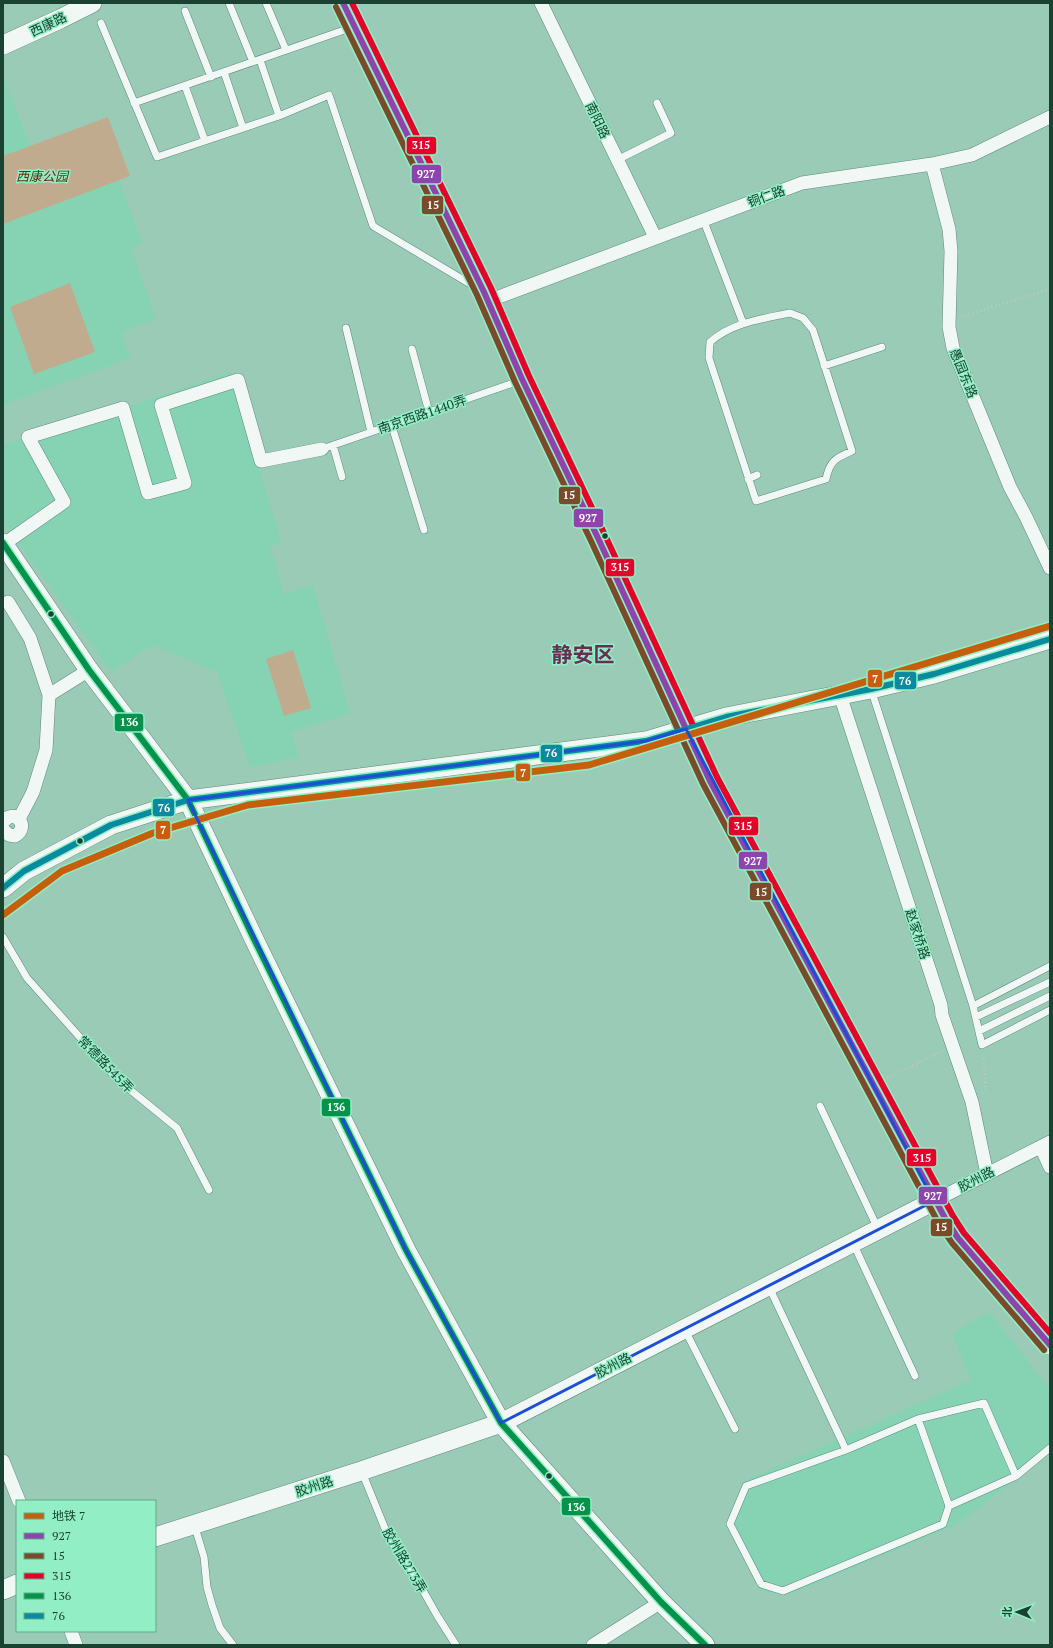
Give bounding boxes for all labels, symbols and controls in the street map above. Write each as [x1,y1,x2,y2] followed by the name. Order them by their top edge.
[27,8,69,40] street label: 西康路
[581,99,615,141] street label: 南阳路
[406,136,437,155] line badge: 315
[412,138,430,152] text: 315
[411,164,442,184] line badge: 927
[16,167,70,185] park label: 西康公园
[417,167,435,181] text: 927
[745,181,787,211] street label: 铜仁路
[421,195,444,215] line badge: 15
[427,198,439,212] text: 15
[946,346,982,400] street label: 愚园东路
[375,390,469,438] street label: 南京西路1440弄
[558,486,581,505] line badge: 15
[563,488,575,502] text: 15
[573,508,604,528] line badge: 927
[579,511,597,525] text: 927
[600,531,610,541] unlabelled marker
[605,558,635,577] line badge: 315
[611,560,629,574] text: 315
[46,609,56,619] unlabelled marker
[552,640,615,668] district label: 静安区
[867,669,883,688] line badge: 7
[894,671,917,690] line badge: 76
[872,672,878,686] text: 7
[899,674,911,688] text: 76
[114,713,144,732] line badge: 136
[120,715,138,729] text: 136
[540,744,563,763] line badge: 76
[545,746,557,760] text: 76
[515,763,531,782] line badge: 7
[520,766,526,780] text: 7
[152,798,175,817] line badge: 76
[158,801,170,815] text: 76
[728,816,759,836] line badge: 315
[734,819,752,833] text: 315
[155,820,171,840] line badge: 7
[160,823,166,837] text: 7
[75,836,85,846] unlabelled marker
[738,851,768,870] line badge: 927
[744,854,762,868] text: 927
[749,882,772,901] line badge: 15
[755,885,767,899] text: 15
[901,906,935,962] street label: 赵家桥路
[74,1032,138,1096] street label: 常德路545弄
[321,1098,351,1117] line badge: 136
[327,1100,345,1114] text: 136
[906,1148,937,1167] line badge: 315
[913,1151,931,1165] text: 315
[955,1162,997,1196] street label: 胶州路
[918,1186,948,1205] line badge: 927
[924,1189,942,1203] text: 927
[930,1218,953,1237] line badge: 15
[935,1220,947,1234] text: 15
[592,1348,634,1382] street label: 胶州路
[293,1471,335,1501] street label: 胶州路
[544,1471,554,1481] unlabelled marker
[561,1497,591,1516] line badge: 136
[16,1500,156,1632] legend
[567,1500,585,1514] text: 136
[52,1508,85,1523] text: 地铁 7
[379,1524,431,1596] street label: 胶州路273弄
[52,1528,71,1543] text: 927
[52,1548,65,1563] text: 15
[52,1568,71,1583] text: 315
[52,1588,72,1603] text: 136
[997,1592,1037,1632] north arrow
[1000,1606,1014,1617] text: 北
[52,1608,65,1623] text: 76

